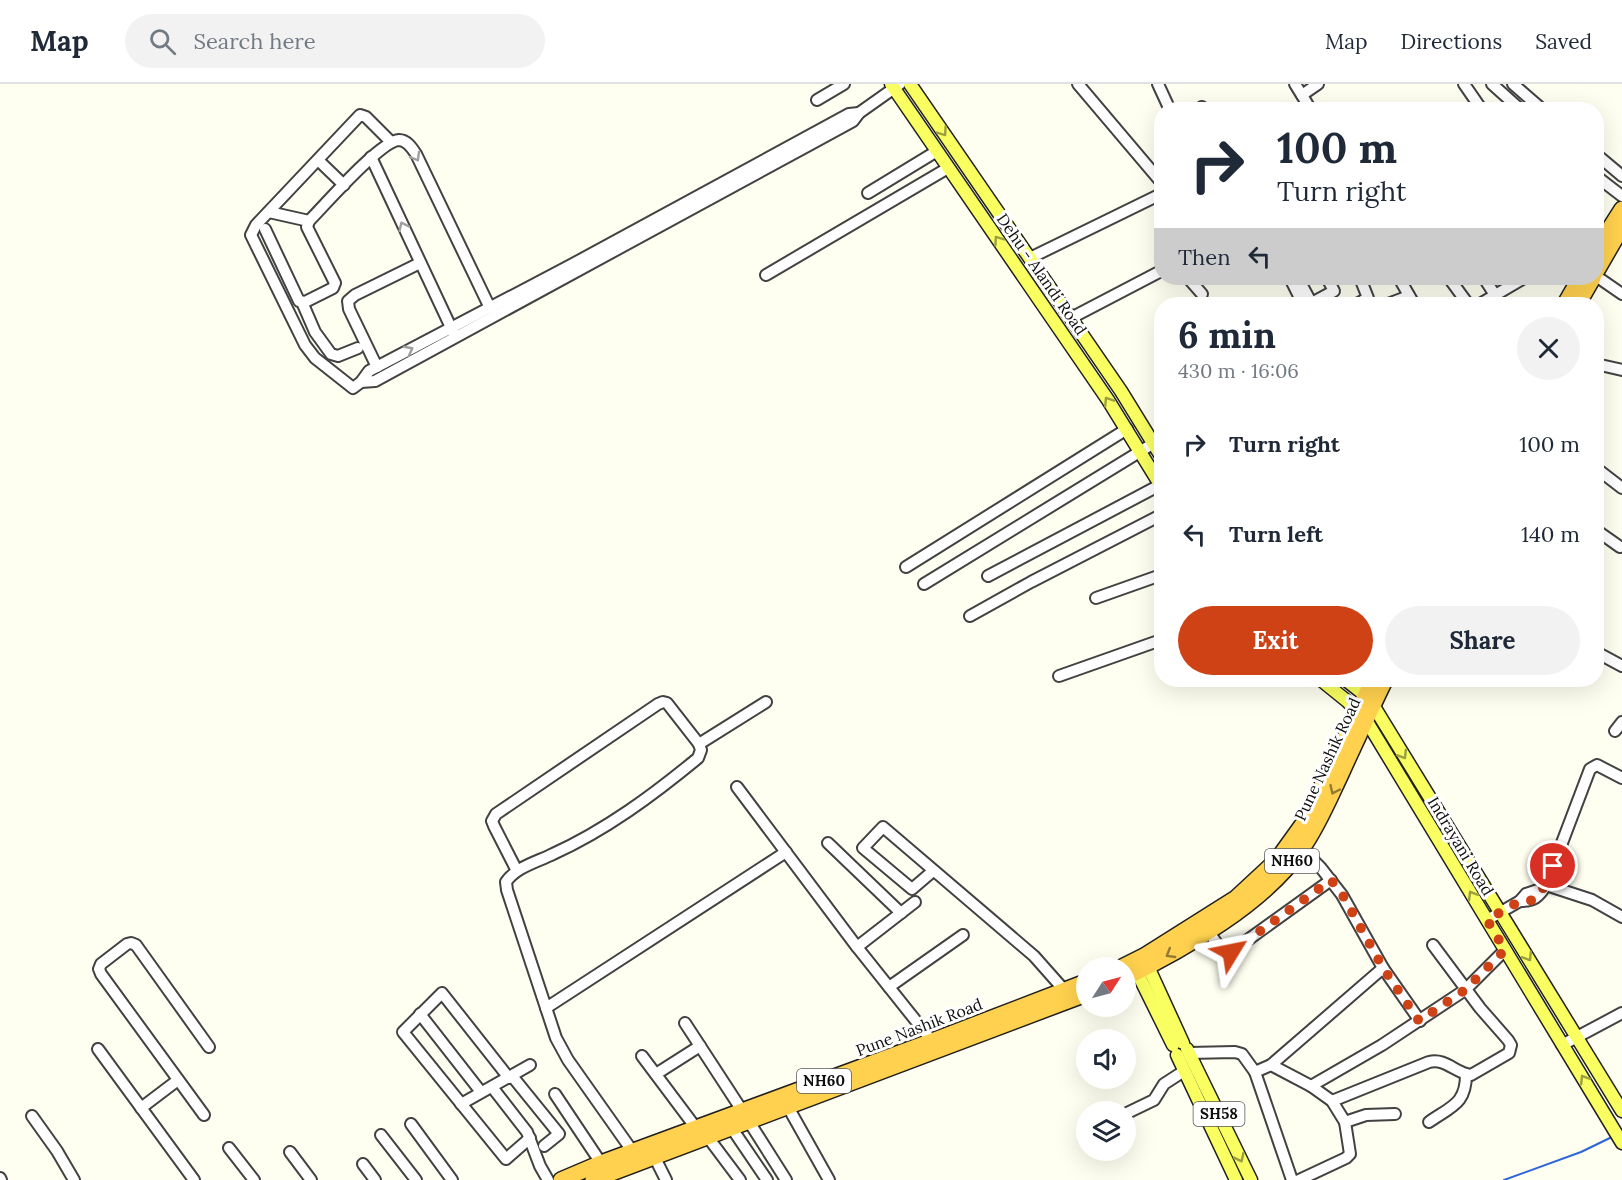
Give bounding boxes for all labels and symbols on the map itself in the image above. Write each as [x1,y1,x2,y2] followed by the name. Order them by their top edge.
[936,126,947,137] one-way arrow
[409,151,421,161] one-way arrow
[993,209,1092,339] street label: Dehu - Alandi Road
[399,222,411,233] one-way arrow
[994,236,1005,247] one-way arrow
[402,346,413,357] one-way arrow
[1104,397,1116,407] one-way arrow
[1290,694,1364,824] street label: Pune Nashik Road
[1396,749,1408,759] one-way arrow
[1329,783,1341,794] one-way arrow
[1424,793,1499,899] street label: Indrayani Road
[1527,840,1578,891] pin
[1265,849,1319,873] road number: NH60
[1467,891,1479,901] one-way arrow
[1199,920,1263,984] position arrow
[1166,947,1176,959] one-way arrow
[1520,951,1532,961] one-way arrow
[1076,957,1136,1017] north arrow
[853,994,985,1060] street label: Pune Nashik Road
[797,1069,851,1093] road number: NH60
[1579,1075,1591,1085] one-way arrow
[1194,1102,1244,1126] road number: SH58
[1233,1151,1245,1162] one-way arrow

